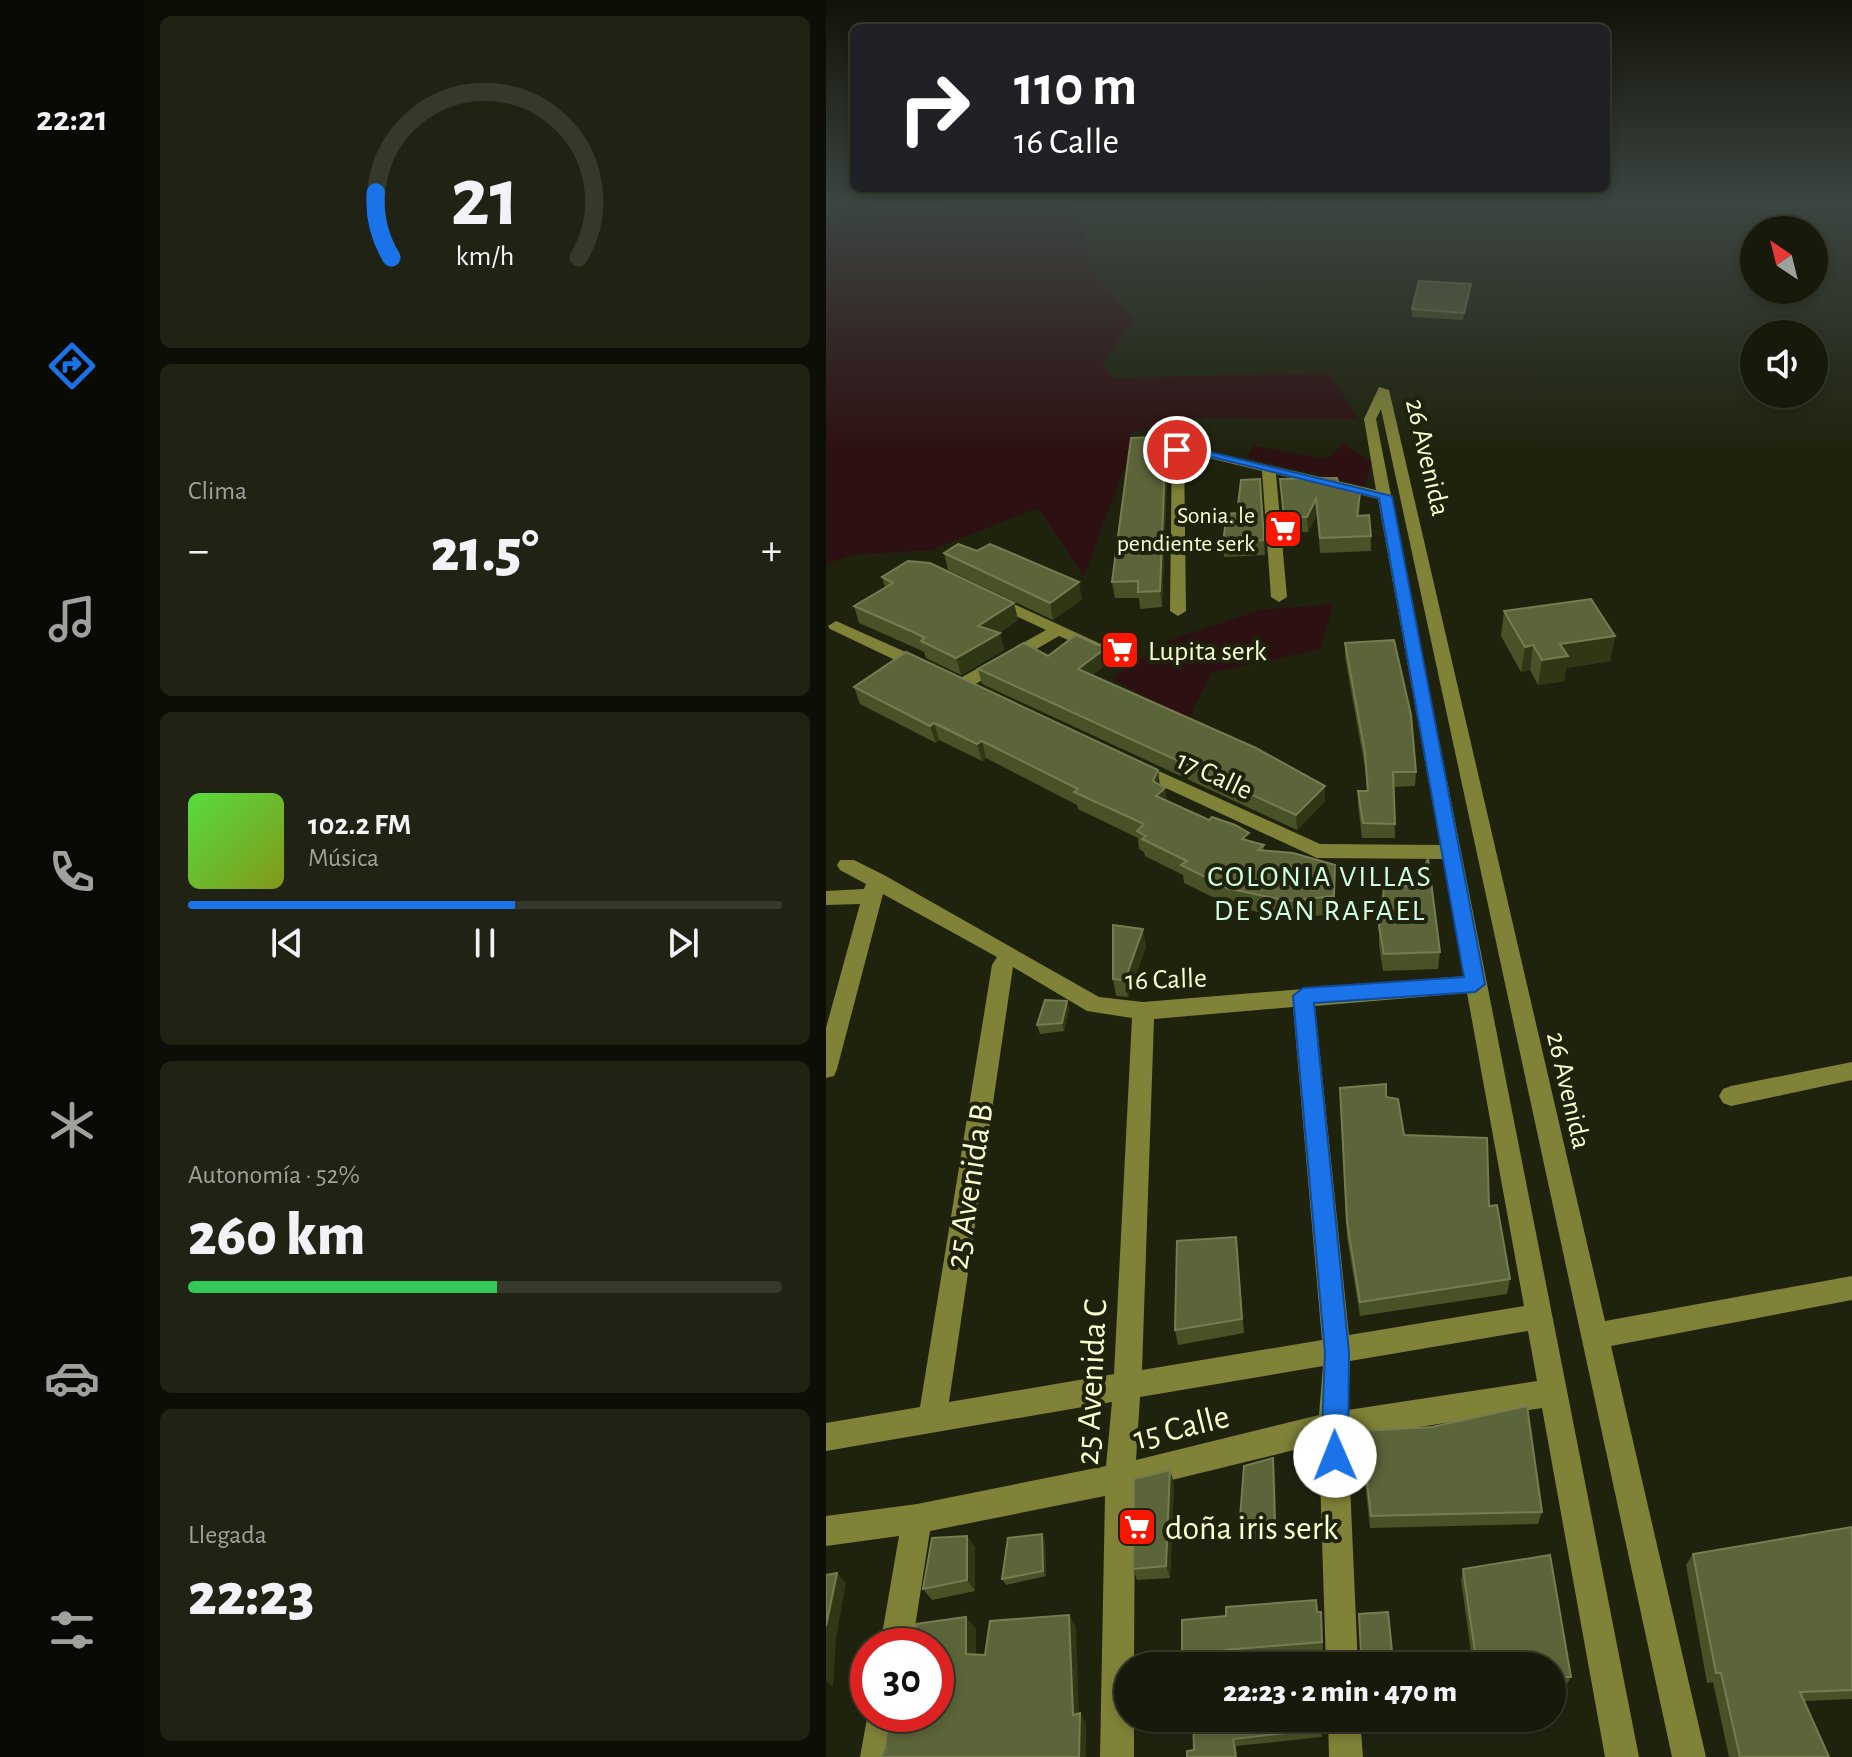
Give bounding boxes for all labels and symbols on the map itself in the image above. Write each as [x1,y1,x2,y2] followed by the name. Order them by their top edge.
[1740,216,1828,304] north arrow
[1400,396,1454,519] street label: 26 Avenida
[1143,416,1211,484] pin
[1117,504,1255,556] place label: Sonia. le pendiente serk
[1262,508,1304,550] supermarket icon: Sonia. le pendiente serk
[1099,629,1141,671] supermarket icon: Lupita serk
[1148,638,1267,666] place label: Lupita serk
[1172,746,1256,805] street label: 17 Calle
[1207,862,1433,926] district label: COLONIA VILLAS DE SAN RAFAEL
[1125,965,1207,995] street label: 16 Calle
[1541,1029,1595,1152] street label: 26 Avenida
[940,1101,1000,1271] street label: 25 Avenida B
[1071,1298,1113,1466] street label: 25 Avenida C
[1130,1400,1233,1456] street label: 15 Calle
[1293,1414,1377,1498] position arrow
[1116,1506,1158,1548] supermarket icon: doña iris serk
[1165,1512,1339,1546] place label: doña iris serk
[850,1628,954,1732] speed limit sign: 30

